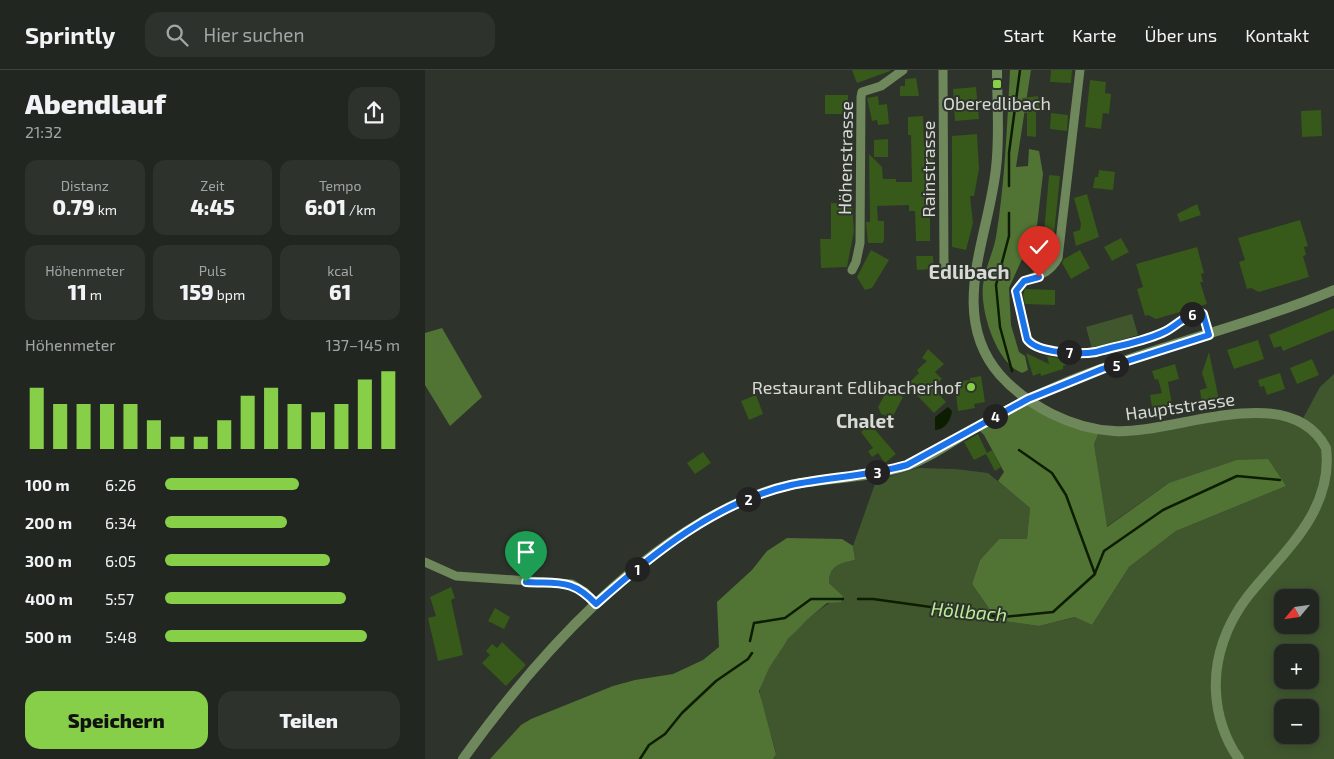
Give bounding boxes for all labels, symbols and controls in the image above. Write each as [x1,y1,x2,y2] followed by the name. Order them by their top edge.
[145,12,495,57] search box
[25,20,115,49] text: Sprintly
[163,21,191,49] icon: search
[203,23,305,46] text: Hier suchen
[1003,24,1044,46] text: Start
[1072,24,1117,46] text: Karte
[1145,24,1217,46] text: Über uns
[1245,24,1309,46] text: Kontakt
[991,78,1003,90] marker: Oberedlibach
[25,86,166,120] text: Abendlauf
[348,87,400,139] button: share
[943,92,1051,114] place label: Oberedlibach
[833,101,857,215] street label: Höhenstrasse
[917,121,939,217] street label: Rainstrasse
[25,122,62,141] text: 21:32
[61,177,109,194] text: Distanz
[200,177,225,194] text: Zeit
[319,177,361,194] text: Tempo
[53,194,95,219] text: 0.79
[190,194,235,219] text: 4:45
[305,194,346,219] text: 6:01
[95,201,117,218] text: km
[346,201,376,218] text: /km
[1018,226,1060,277] pin
[1025,233,1053,261] icon: check
[928,259,1010,283] district label: Edlibach
[45,262,125,279] text: Höhenmeter
[199,262,226,279] text: Puls
[327,262,353,279] text: kcal
[68,279,87,304] text: 11
[180,279,214,304] text: 159
[329,279,351,304] text: 61
[87,286,102,303] text: m
[214,286,245,303] text: bpm
[1179,302,1205,326] pin: 6
[1188,306,1197,323] text: 6
[25,335,116,354] text: Höhenmeter
[326,335,400,354] text: 137–145 m
[1057,340,1081,364] pin: 7
[1066,344,1073,361] text: 7
[1103,352,1129,378] pin: 5
[1113,357,1120,374] text: 5
[752,376,962,398] place label: Restaurant Edlibacherhof
[965,381,977,393] marker: Restaurant Edlibacherhof
[1124,387,1236,425] street label: Hauptstrasse
[983,404,1007,428] pin: 4
[991,408,1000,425] text: 4
[836,409,894,432] district label: Chalet
[865,460,889,484] pin: 3
[874,464,881,481] text: 3
[25,475,70,494] text: 100 m
[105,475,136,494] text: 6:26
[735,486,761,512] pin: 2
[744,491,753,508] text: 2
[25,513,72,532] text: 200 m
[105,513,137,532] text: 6:34
[505,531,547,582] pin
[512,538,540,566] icon: arrive
[25,551,72,570] text: 300 m
[105,551,136,570] text: 6:05
[625,556,649,582] pin: 1
[634,561,641,578] text: 1
[25,589,73,608] text: 400 m
[105,589,134,608] text: 5:57
[1274,589,1319,634] north arrow
[1274,589,1319,744] map controls
[930,596,1008,626] water label: Höllbach
[25,627,72,646] text: 500 m
[105,627,137,646] text: 5:48
[1274,644,1319,689] button: +
[25,691,208,749] button: Speichern
[218,691,400,749] button: Teilen
[1274,699,1319,744] button: −

